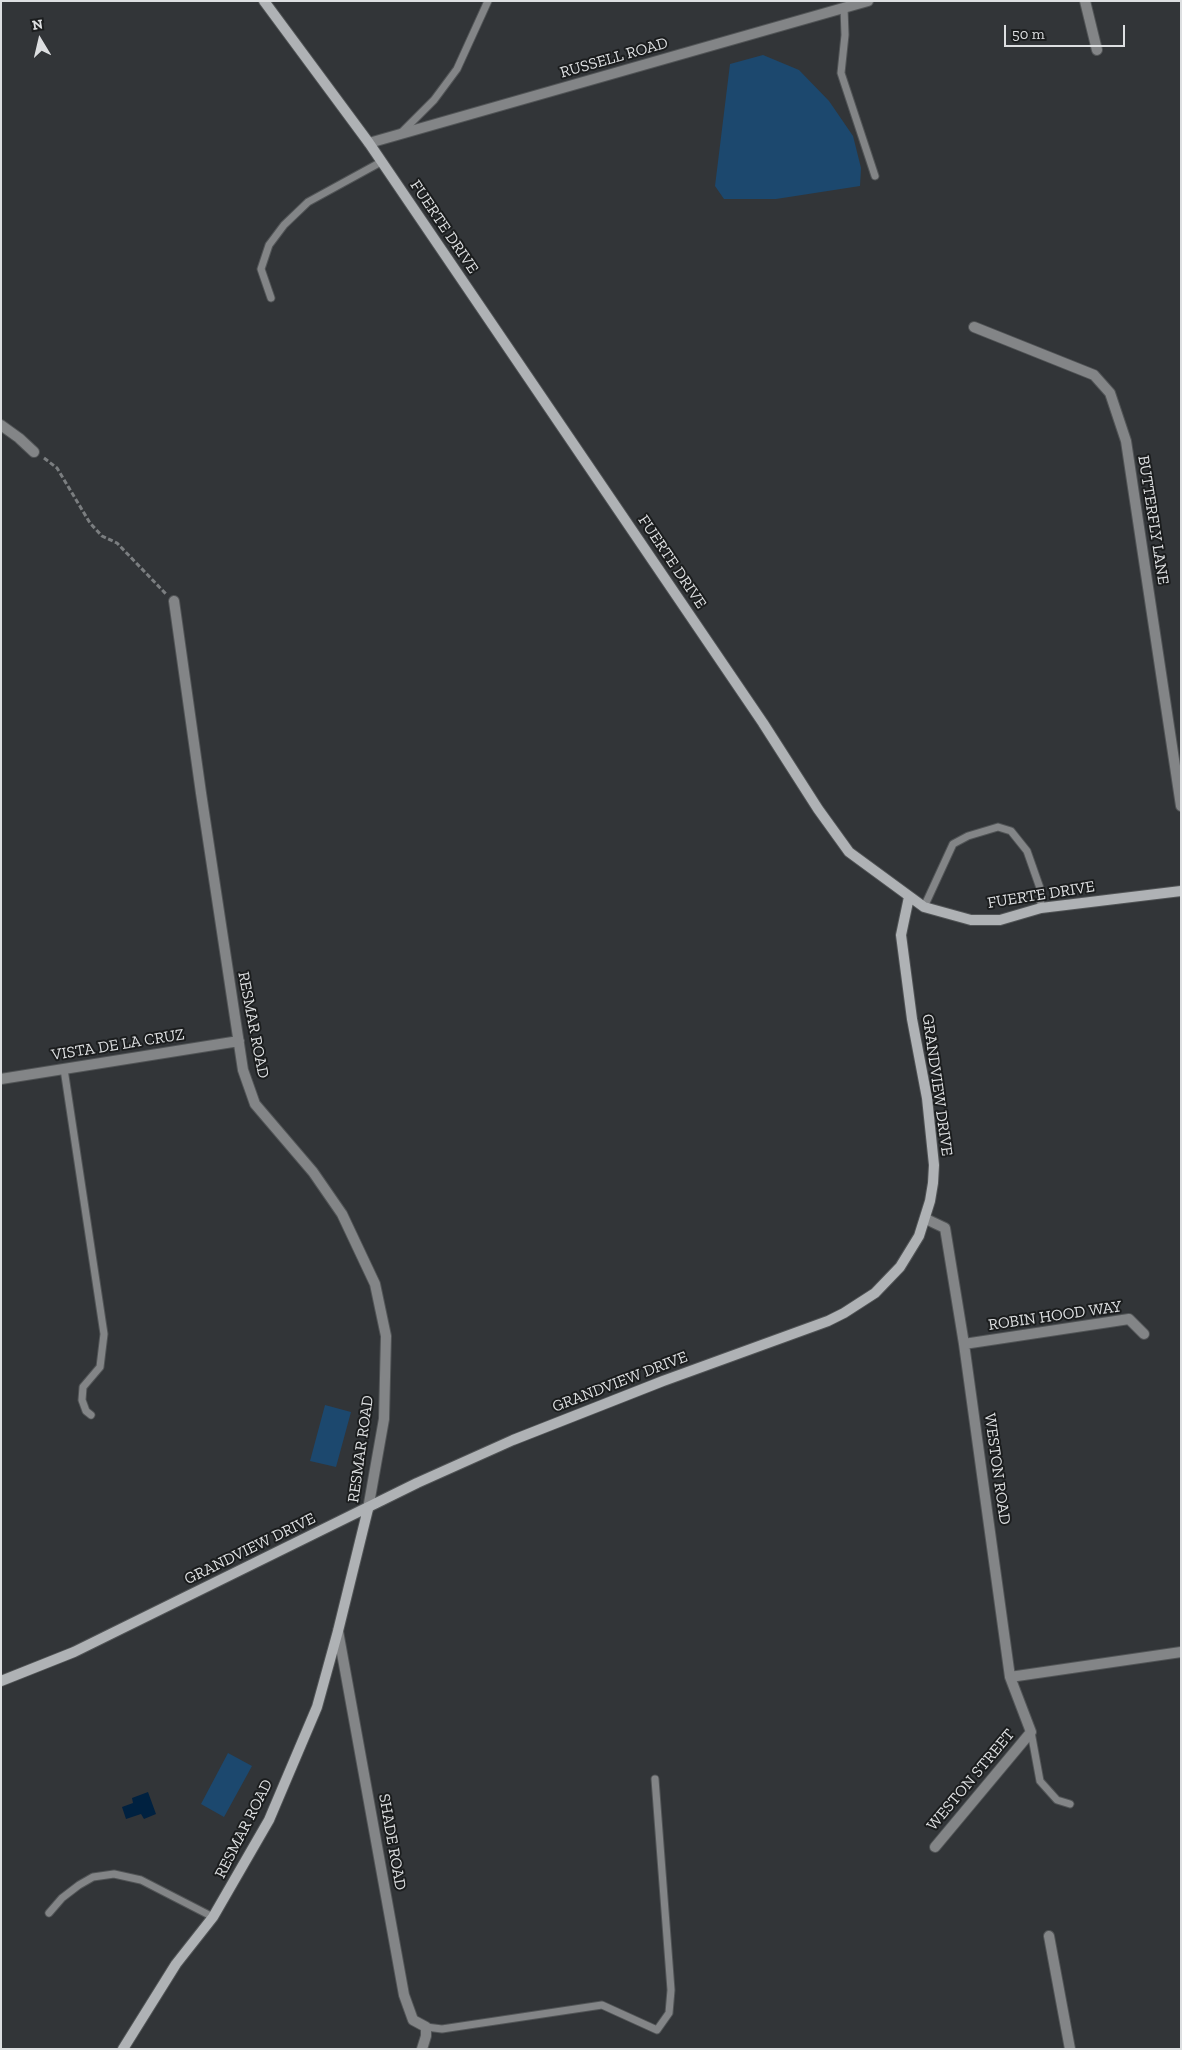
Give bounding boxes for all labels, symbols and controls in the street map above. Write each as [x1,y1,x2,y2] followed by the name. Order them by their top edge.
[15,15,65,65] north arrow
[31,15,44,34] text: N
[1007,15,1128,47] scale bar
[1012,25,1045,43] text: 50 m
[558,33,670,83] street label: RUSSELL ROAD
[406,177,482,277] street label: FUERTE DRIVE
[1133,454,1173,586] street label: BUTTERFLY LANE
[634,512,710,612] street label: FUERTE DRIVE
[986,877,1096,913] street label: FUERTE DRIVE
[233,970,273,1080] street label: RESMAR ROAD
[918,1013,956,1157] street label: GRANDVIEW DRIVE
[50,1025,186,1065] street label: VISTA DE LA CRUZ
[987,1297,1123,1335] street label: ROBIN HOOD WAY
[550,1347,690,1417] street label: GRANDVIEW DRIVE
[344,1394,378,1504] street label: RESMAR ROAD
[980,1412,1014,1526] street label: WESTON ROAD
[181,1509,319,1589] street label: GRANDVIEW DRIVE
[923,1725,1019,1835] street label: WESTON STREET
[211,1776,277,1882] street label: RESMAR ROAD
[374,1792,410,1892] street label: SHADE ROAD

